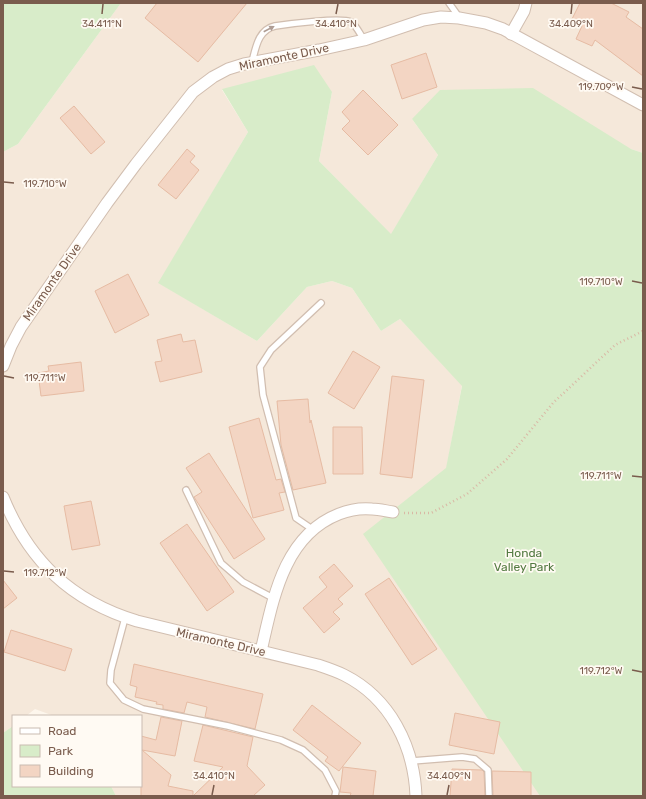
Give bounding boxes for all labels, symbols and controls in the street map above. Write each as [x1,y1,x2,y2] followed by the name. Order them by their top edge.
[82,18,122,30] text: 34.411°N
[315,18,357,30] text: 34.410°N
[549,18,593,30] text: 34.409°N
[263,26,275,32] one-way arrow
[238,41,330,73] street label: Miramonte Drive
[578,81,624,93] text: 119.709°W
[23,178,67,190] text: 119.710°W
[20,240,84,323] street label: Miramonte Drive
[579,276,623,288] text: 119.710°W
[24,372,66,384] text: 119.711°W
[580,470,622,482] text: 119.711°W
[494,546,555,574] park label: Honda Valley Park
[23,567,67,579] text: 119.712°W
[175,625,267,659] street label: Miramonte Drive
[579,665,623,677] text: 119.712°W
[12,715,142,787] legend
[48,724,76,738] text: Road
[48,744,74,758] text: Park
[48,764,94,778] text: Building
[193,770,235,782] text: 34.410°N
[427,770,471,782] text: 34.409°N

